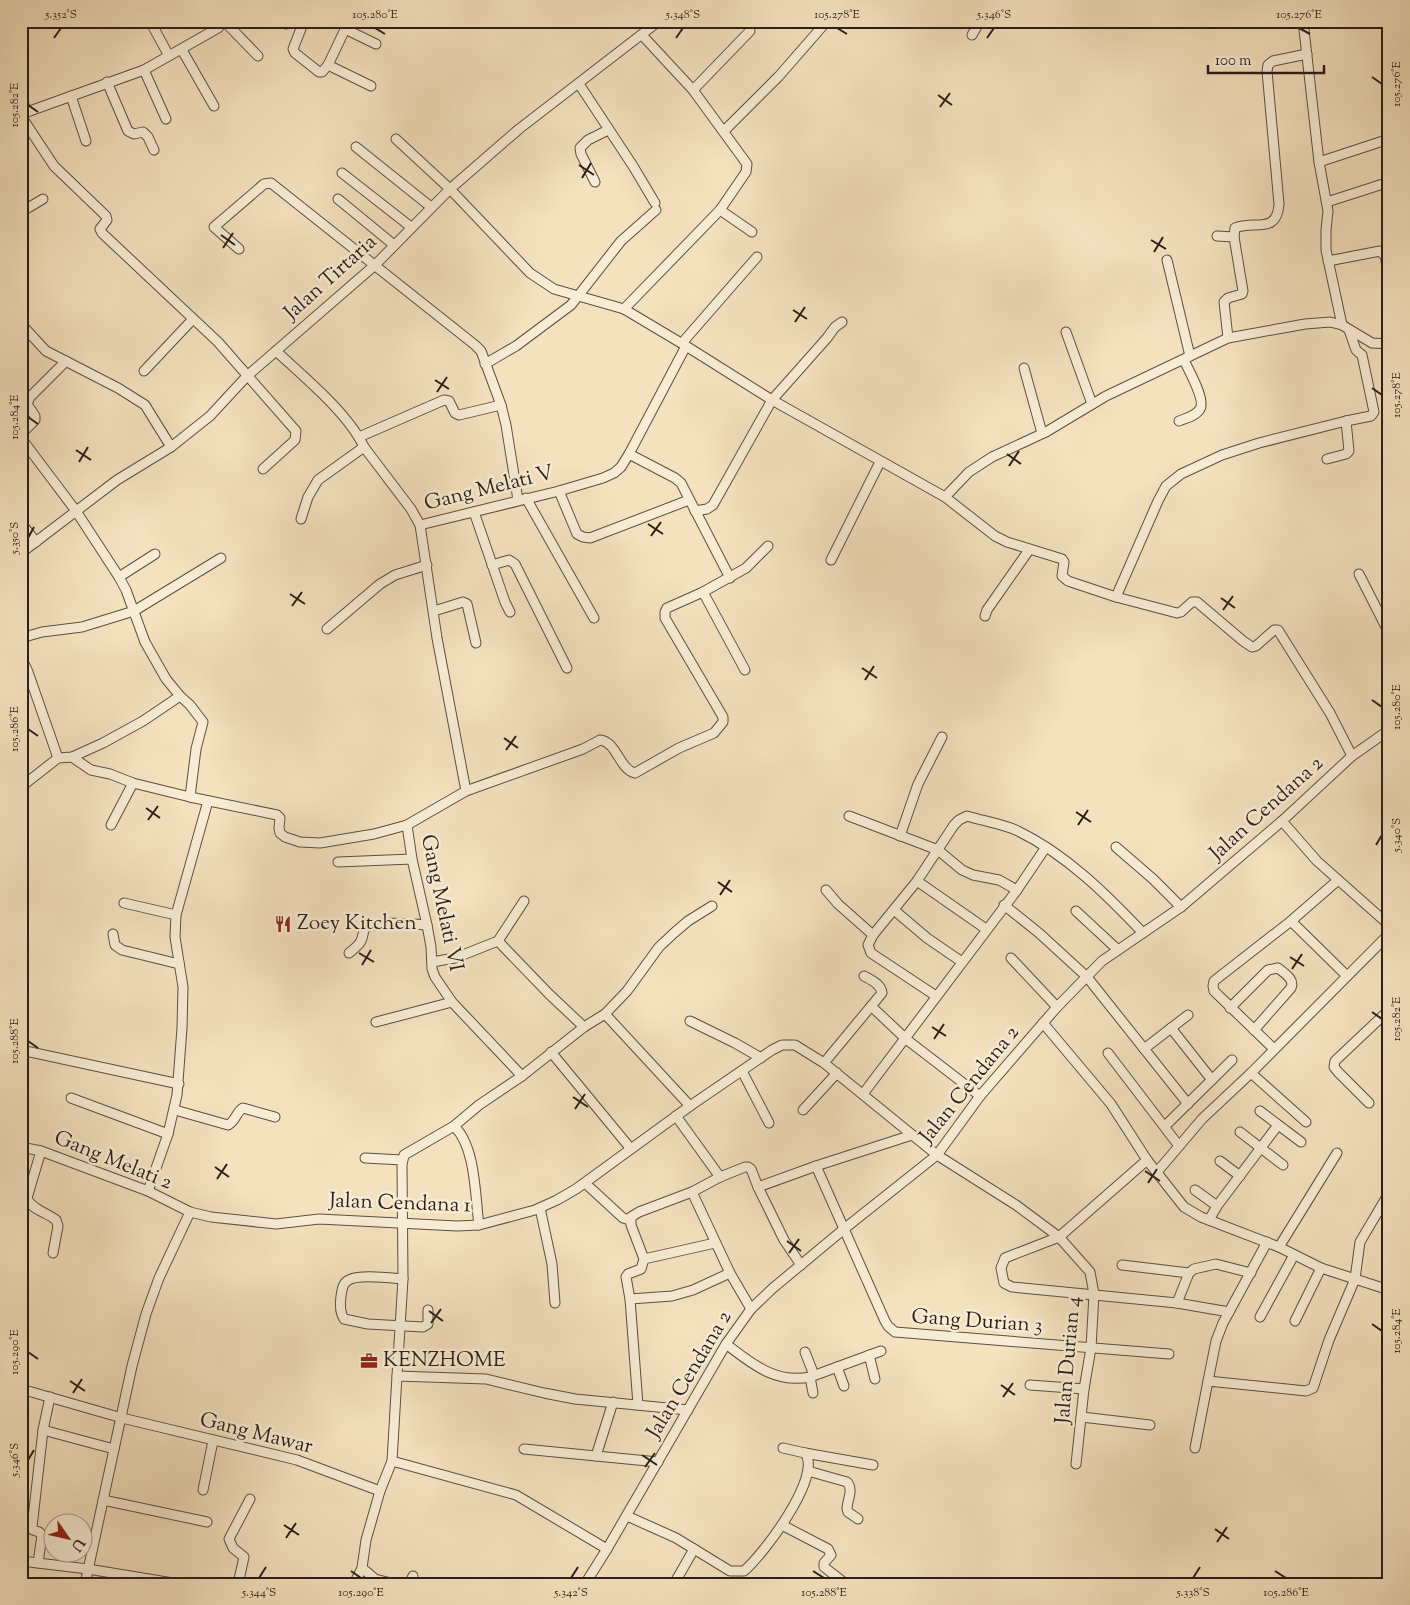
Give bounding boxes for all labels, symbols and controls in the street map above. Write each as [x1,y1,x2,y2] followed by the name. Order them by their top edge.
[44,6,77,24] text: 5.352°S
[352,6,399,24] text: 105.280°E
[665,6,700,24] text: 5.348°S
[814,6,860,24] text: 105.278°E
[976,6,1011,24] text: 5.346°S
[1276,6,1322,24] text: 105.276°E
[1208,42,1324,74] scale bar
[1215,51,1252,72] text: 100 m
[1388,61,1406,107] text: 105.276°E
[6,82,24,127] text: 105.282°E
[277,228,384,329] street label: Jalan Tirtaria
[1388,372,1406,418] text: 105.278°E
[6,394,24,440] text: 105.284°E
[421,458,557,520] street label: Gang Melati V
[6,522,24,555] text: 5.350°S
[1388,683,1406,730] text: 105.280°E
[6,706,24,752] text: 105.286°E
[1203,749,1331,869] street label: Jalan Cendana 2
[1388,818,1406,853] text: 5.340°S
[412,832,470,974] street label: Gang Melati VI
[297,909,417,939] place label: Zoey Kitchen
[273,914,293,934] restaurant icon: Zoey Kitchen
[1388,996,1406,1041] text: 105.282°E
[6,1018,24,1064] text: 105.288°E
[912,1019,1027,1151] street label: Jalan Cendana 2
[49,1124,177,1198] street label: Gang Melati 2
[328,1187,471,1221] street label: Jalan Cendana 1
[1048,1295,1090,1426] street label: Jalan Durian 4
[910,1302,1044,1342] street label: Gang Durian 3
[639,1305,740,1445] street label: Jalan Cendana 2
[1388,1308,1406,1354] text: 105.284°E
[6,1329,24,1375] text: 105.290°E
[383,1346,506,1376] place label: KENZHOME
[359,1351,379,1371] office icon: KENZHOME
[196,1405,316,1463] street label: Gang Mawar
[6,1443,24,1478] text: 5.346°S
[42,1512,92,1562] north arrow
[65,1534,89,1555] text: U
[241,1584,276,1602] text: 5.344°S
[338,1584,384,1602] text: 105.290°E
[553,1584,588,1602] text: 5.342°S
[801,1584,847,1602] text: 105.288°E
[1175,1584,1210,1602] text: 5.338°S
[1263,1584,1309,1602] text: 105.286°E

